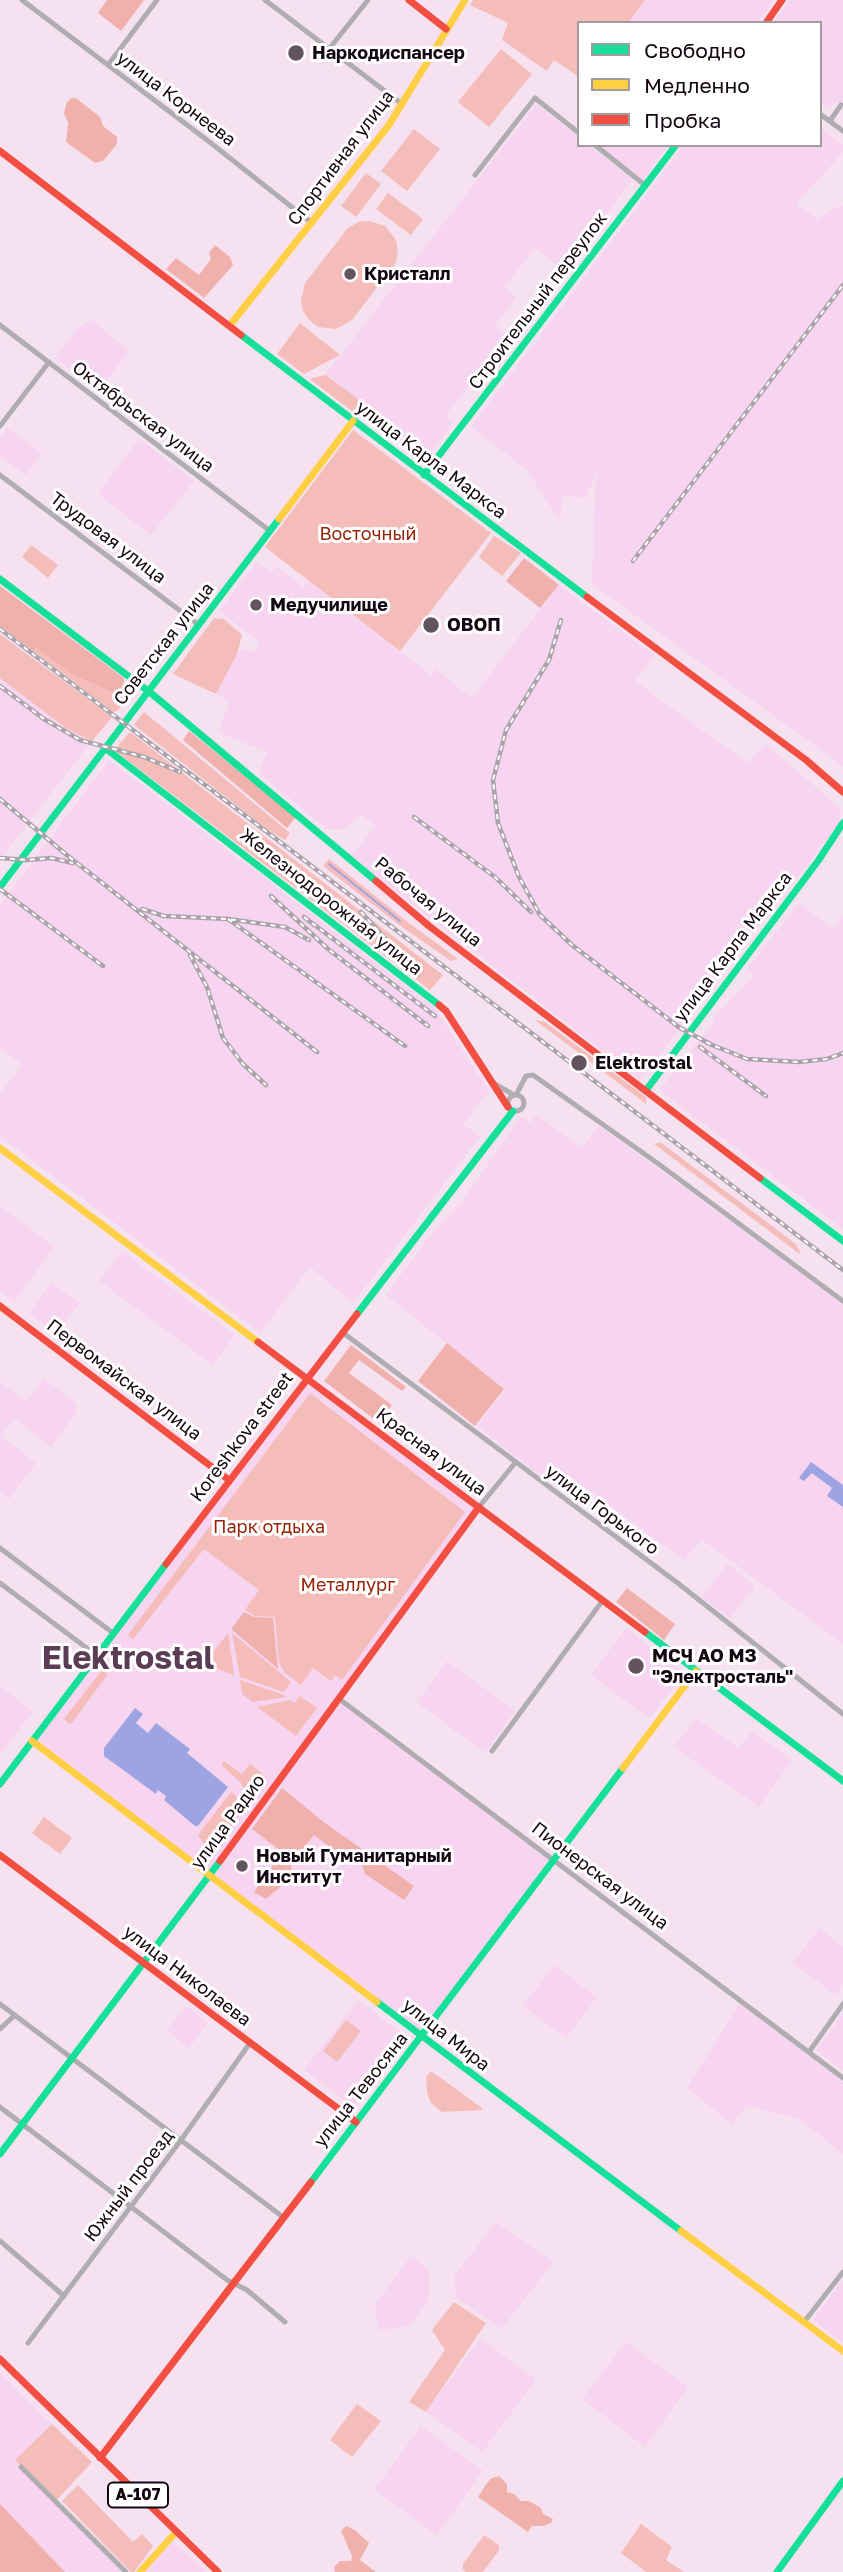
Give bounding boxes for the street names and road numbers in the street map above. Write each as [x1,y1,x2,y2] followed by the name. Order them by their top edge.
[112,47,240,151] street label: улица Корнеева
[283,86,399,230] street label: Спортивная улица
[464,208,612,394] street label: Строительный переулок
[68,357,218,477] street label: Октябрьская улица
[352,396,510,524] street label: улица Карла Маркса
[46,487,170,589] street label: Трудовая улица
[109,578,219,710] street label: Советская улица
[236,824,426,980] street label: Железнодорожная улица
[370,852,486,952] street label: Рабочая улица
[669,868,797,1026] street label: улица Карла Маркса
[43,1315,205,1445] street label: Первомайская улица
[186,1368,298,1506] street label: Koreshkova street
[372,1404,490,1500] street label: Красная улица
[541,1460,663,1560] street label: улица Горького
[186,1770,270,1874] street label: улица Радио
[527,1818,673,1934] street label: Пионерская улица
[119,1921,255,2031] street label: улица Николаева
[398,1994,494,2076] street label: улица Мира
[310,2028,412,2152] street label: улица Тевосяна
[80,2126,178,2246] street label: Южный проезд
[108,2482,168,2508] road number: А-107

